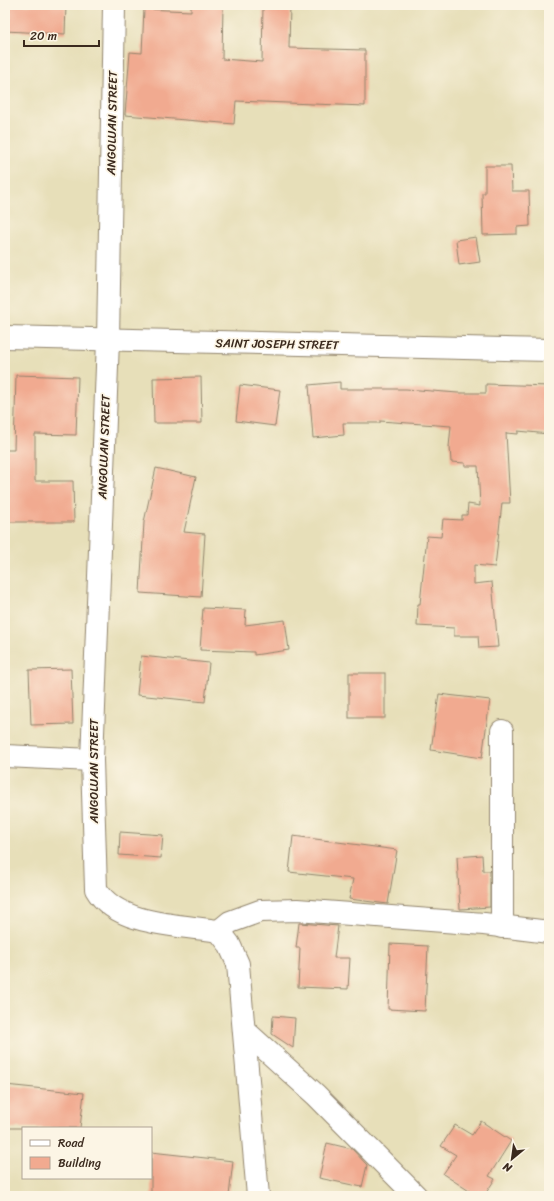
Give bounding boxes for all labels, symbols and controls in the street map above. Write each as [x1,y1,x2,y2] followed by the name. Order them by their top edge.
[24,22,99,48] scale bar
[30,25,57,47] text: 20 m
[100,70,124,176] street label: ANGOLUAN STREET
[215,332,339,356] street label: SAINT JOSEPH STREET
[91,394,117,501] street label: ANGOLUAN STREET
[83,718,105,824] street label: ANGOLUAN STREET
[22,1127,152,1179] legend
[58,1132,85,1154] text: Road
[492,1139,532,1179] north arrow
[58,1152,101,1174] text: Building
[499,1157,516,1178] text: N

